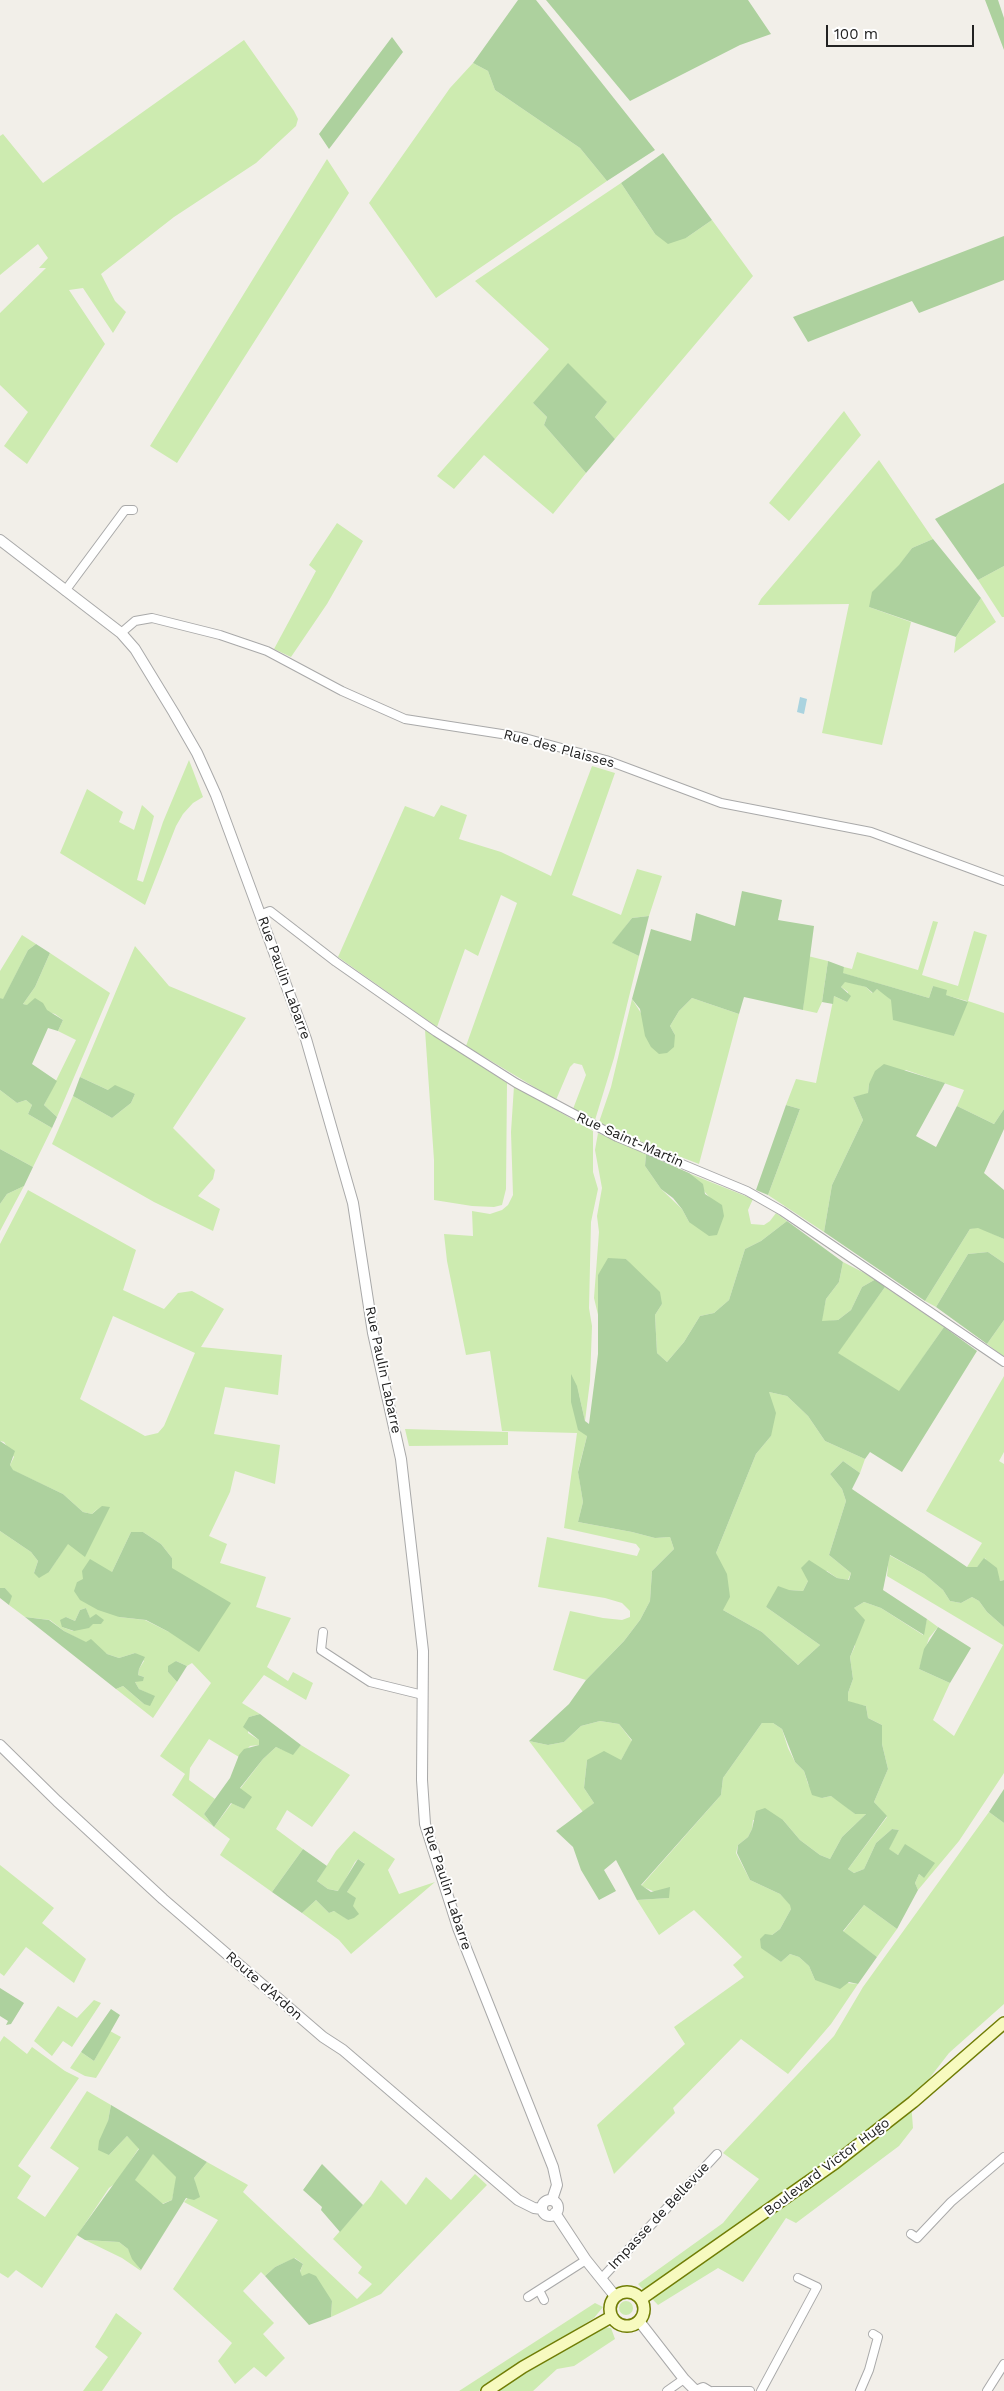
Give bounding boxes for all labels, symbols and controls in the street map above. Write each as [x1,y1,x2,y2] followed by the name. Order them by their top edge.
[829,15,976,47] scale bar
[834,25,878,43] text: 100 m
[502,726,616,772] street label: Rue des Plaisses
[254,914,314,1042] street label: Rue Paulin Labarre
[574,1109,686,1171] street label: Rue Saint-Martin
[361,1305,405,1435] street label: Rue Paulin Labarre
[419,1824,475,1952] street label: Rue Paulin Labarre
[222,1948,306,2024] street label: Route d'Ardon
[761,2114,893,2220] street label: Boulevard Victor Hugo
[605,2159,713,2273] street label: Impasse de Bellevue

